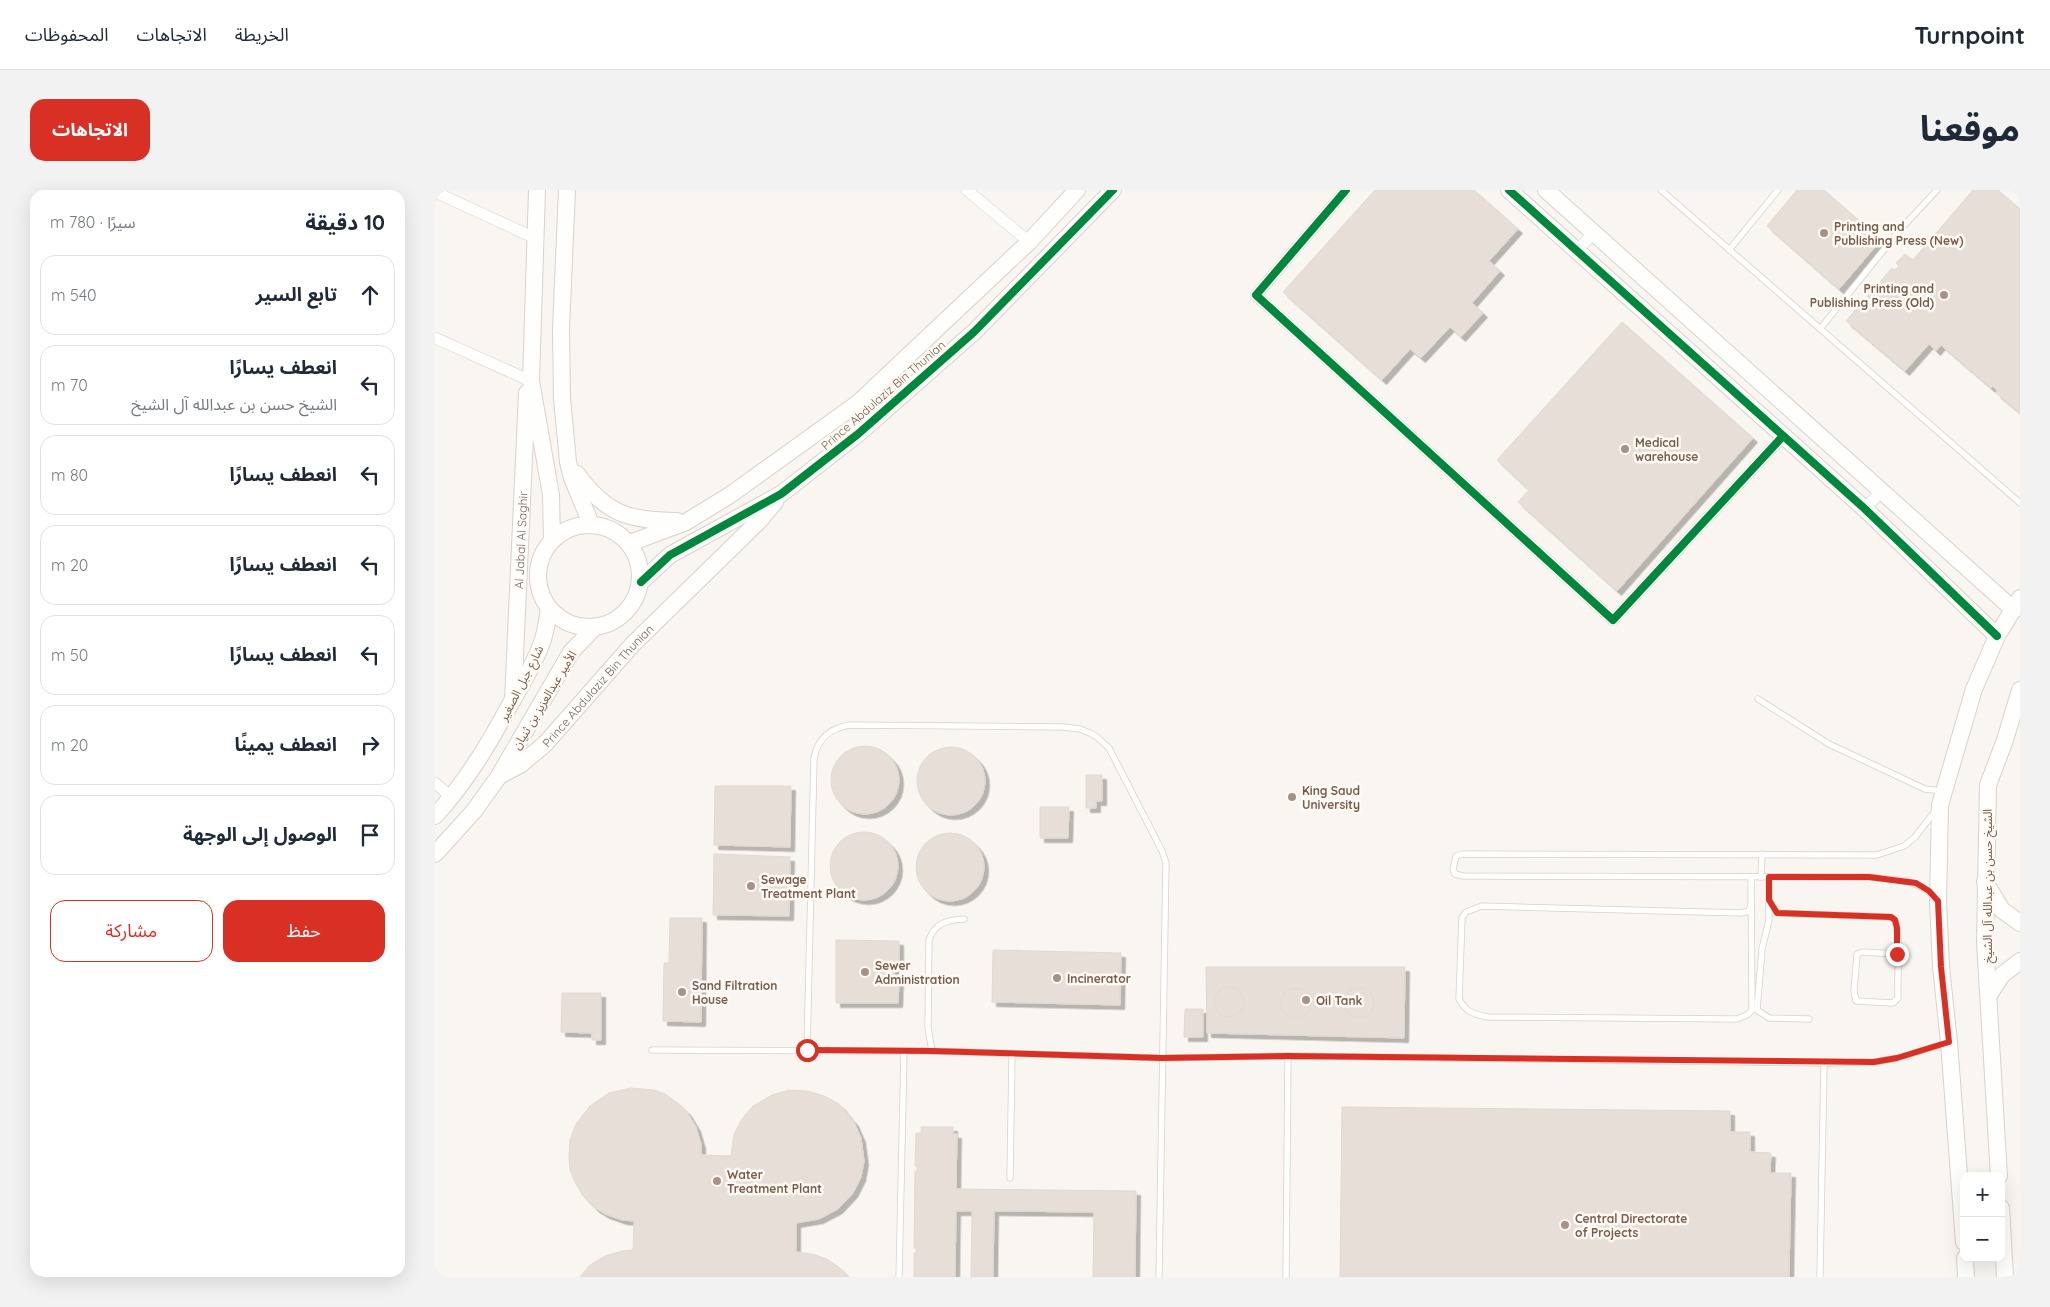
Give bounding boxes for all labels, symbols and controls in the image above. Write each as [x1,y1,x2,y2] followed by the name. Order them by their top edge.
[1914,20,2025,50] text: Turnpoint
[25,23,109,46] text: المحفوظات
[137,23,207,46] text: الاتجاهات
[235,23,289,46] text: الخريطة
[30,99,150,161] button: الاتجاهات
[1920,106,2020,150] text: موقعنا
[305,209,385,235] text: 10 دقيقة
[50,212,135,232] text: سيرًا · 780 m
[1834,219,1964,248] place label: Printing and Publishing Press (New)
[1818,227,1830,239] marker: Printing and Publishing Press (New)
[356,281,384,309] icon: ahead
[1810,281,1934,310] place label: Printing and Publishing Press (Old)
[255,282,337,306] text: تابع السير
[51,285,97,305] text: 540 m
[1938,289,1950,301] marker: Printing and Publishing Press (Old)
[818,337,948,453] street label: Prince Abdulaziz Bin Thunian
[230,355,337,379] text: انعطف يسارًا
[356,371,384,399] icon: left
[51,375,88,395] text: 70 m
[131,394,337,414] text: الشيخ حسن بن عبدالله آل الشيخ
[1635,435,1698,464] place label: Medical warehouse
[1619,443,1631,455] marker: Medical warehouse
[356,461,384,489] icon: left
[230,462,337,486] text: انعطف يسارًا
[51,465,88,485] text: 80 m
[511,491,530,589] street label: Al Jabal Al Saghir
[356,551,384,579] icon: left
[230,552,337,576] text: انعطف يسارًا
[51,555,88,575] text: 20 m
[539,621,656,750] street label: Prince Abdulaziz Bin Thunian
[356,641,384,669] icon: left
[230,642,337,666] text: انعطف يسارًا
[495,643,548,725] street label: شارع جبل الصغير
[51,645,88,665] text: 50 m
[509,648,580,752] street label: الأمير عبدالعزيز بن ثنيان
[356,731,384,759] icon: right
[235,732,337,756] text: انعطف يمينًا
[51,735,88,755] text: 20 m
[1302,783,1360,812] place label: King Saud University
[1286,791,1298,803] marker: King Saud University
[1980,809,1997,963] street label: الشيخ حسن بن عبدالله آل الشيخ
[356,821,384,849] icon: arrive
[183,822,337,846] text: الوصول إلى الوجهة
[761,872,856,901] place label: Sewage Treatment Plant
[745,880,757,892] marker: Sewage Treatment Plant
[50,900,213,962] button: مشاركة
[223,900,385,962] button: حفظ
[1886,943,1909,966] route end
[875,958,960,987] place label: Sewer Administration
[859,966,871,978] marker: Sewer Administration
[1067,971,1131,986] place label: Incinerator
[1051,972,1063,984] marker: Incinerator
[692,978,777,1007] place label: Sand Filtration House
[676,986,688,998] marker: Sand Filtration House
[1316,993,1363,1008] place label: Oil Tank
[1300,994,1312,1006] marker: Oil Tank
[796,1039,819,1062] route start
[727,1167,822,1196] place label: Water Treatment Plant
[1960,1172,2005,1262] map controls
[1960,1172,2005,1217] button: +
[711,1175,723,1187] marker: Water Treatment Plant
[1575,1211,1687,1240] place label: Central Directorate of Projects
[1960,1217,2005,1262] button: −
[1559,1219,1571,1231] marker: Central Directorate of Projects

